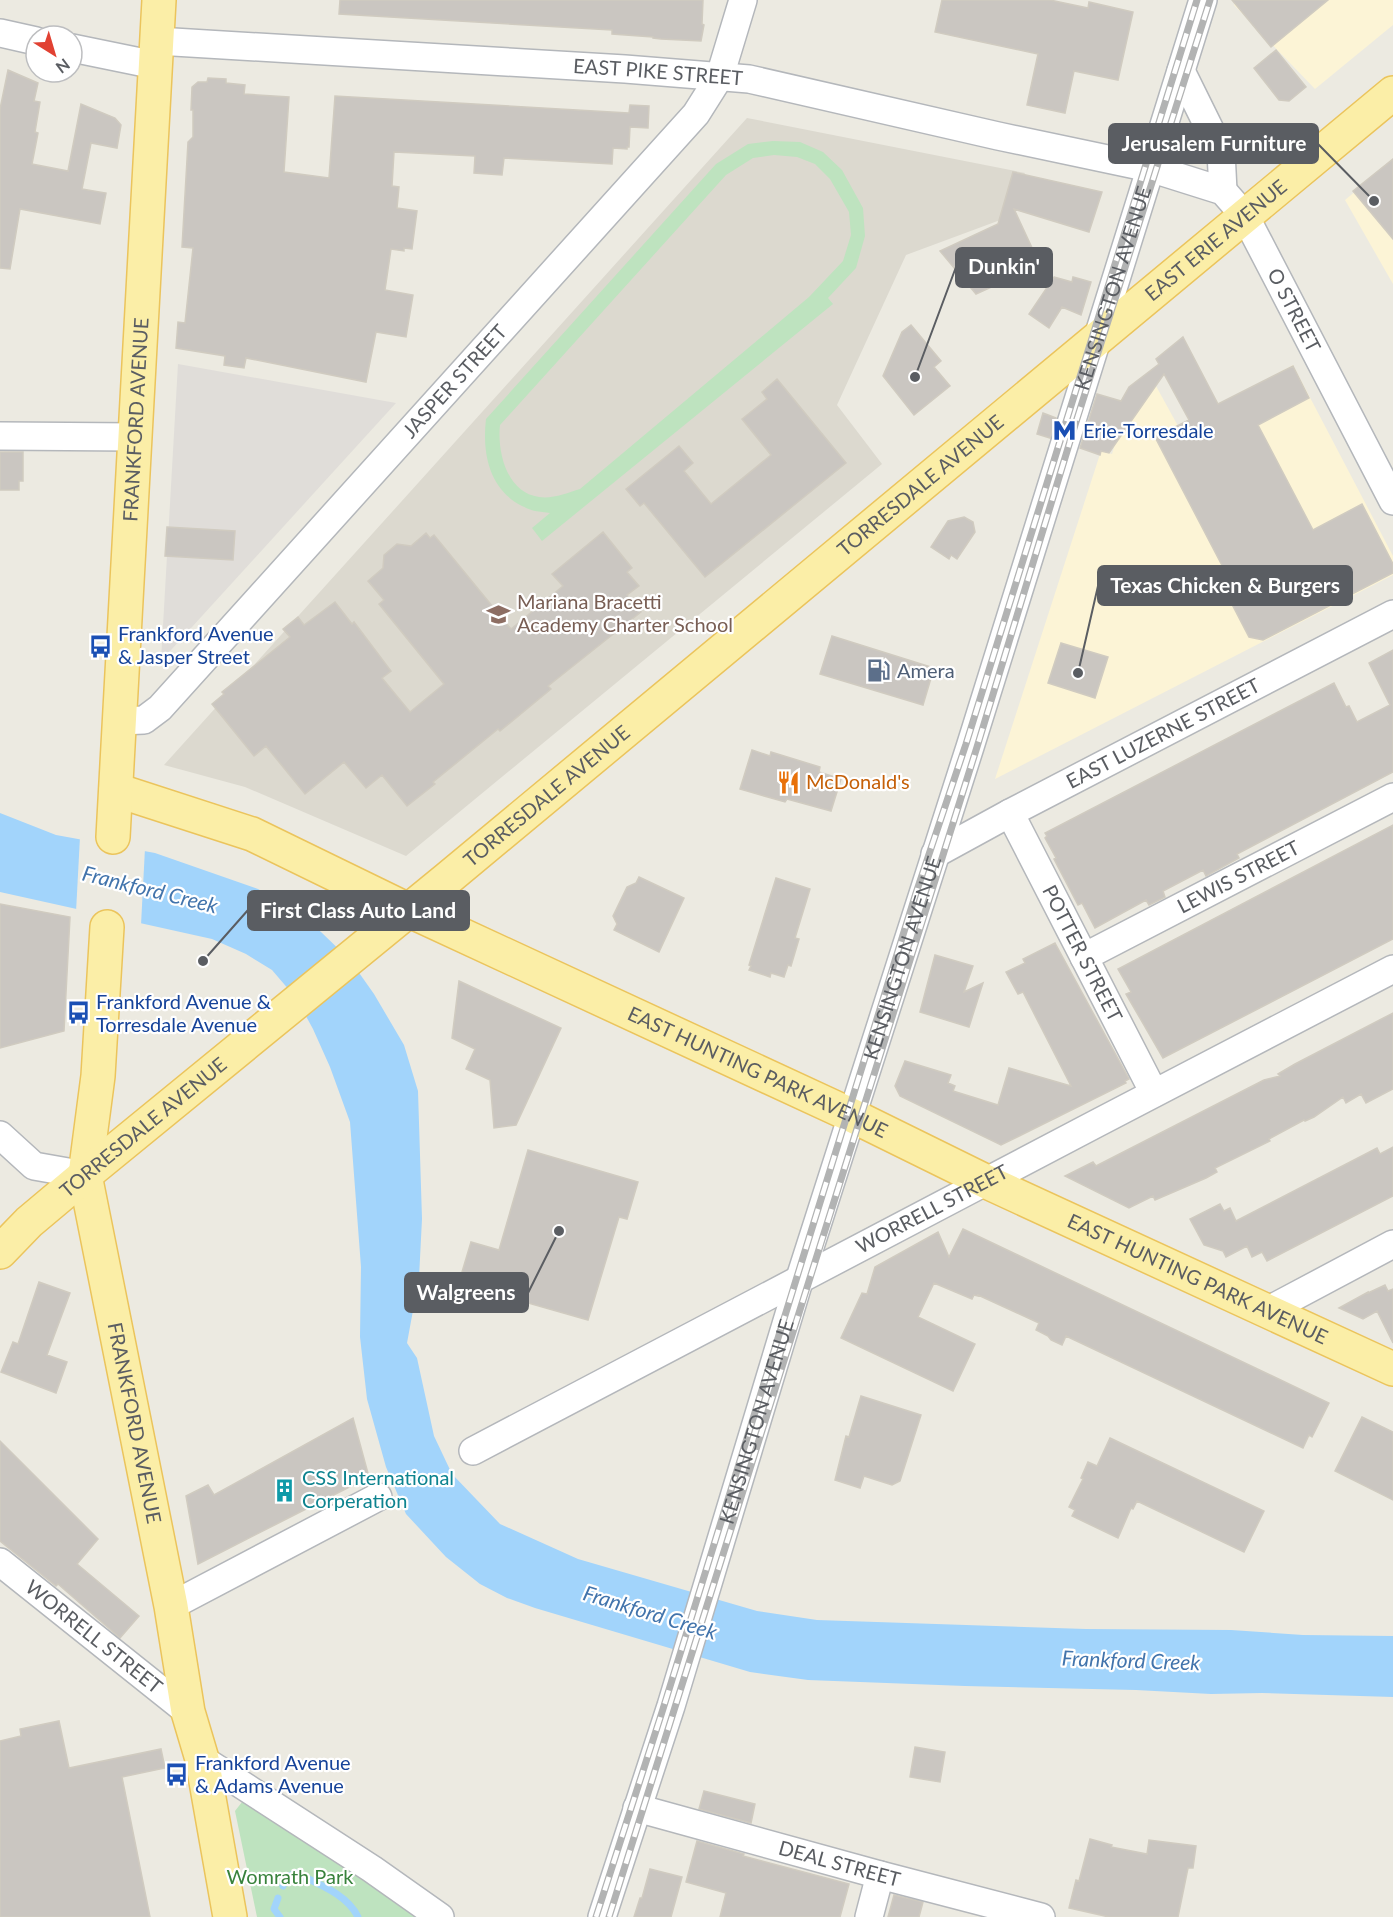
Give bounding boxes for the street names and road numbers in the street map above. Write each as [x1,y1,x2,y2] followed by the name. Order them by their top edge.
[573,53,744,89] street label: EAST PIKE STREET
[1139,174,1291,305] street label: EAST ERIE AVENUE
[1069,183,1155,393] street label: KENSINGTON AVENUE
[1263,264,1327,356] street label: O STREET
[117,317,153,522] street label: FRANKFORD AVENUE
[397,319,511,442] street label: JASPER STREET
[832,409,1008,561] street label: TORRESDALE AVENUE
[1062,672,1264,793] street label: EAST LUZERNE STREET
[458,720,634,871] street label: TORRESDALE AVENUE
[1173,834,1303,918] street label: LEWIS STREET
[858,853,945,1063] street label: KENSINGTON AVENUE
[1038,881,1128,1026] street label: POTTER STREET
[624,1001,892,1142] street label: EAST HUNTING PARK AVENUE
[54,1051,231,1202] street label: TORRESDALE AVENUE
[852,1159,1012,1258] street label: WORRELL STREET
[1064,1208,1332,1348] street label: EAST HUNTING PARK AVENUE
[714,1316,798,1527] street label: KENSINGTON AVENUE
[104,1320,167,1525] street label: FRANKFORD AVENUE
[21,1574,168,1698] street label: WORRELL STREET
[776,1835,903,1891] street label: DEAL STREET

